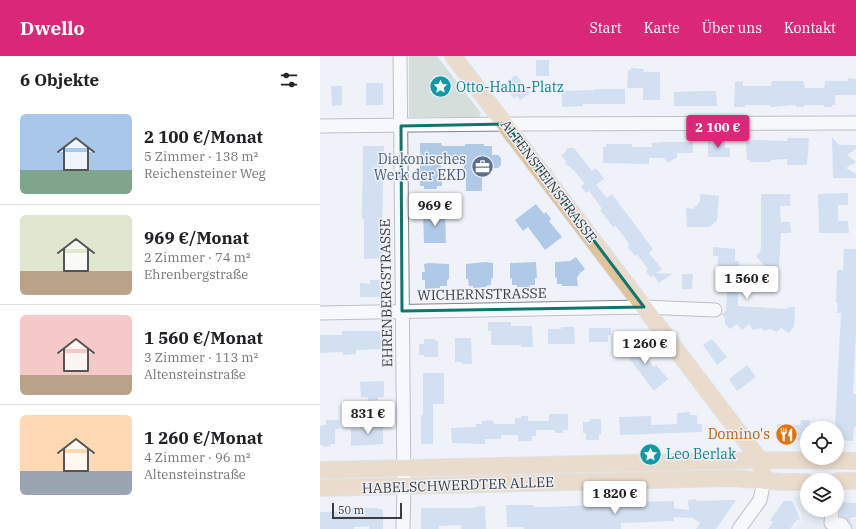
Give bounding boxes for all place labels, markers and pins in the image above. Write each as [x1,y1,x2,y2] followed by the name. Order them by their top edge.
[427,74,453,100] place icon: Otto-Hahn-Platz
[456,78,564,96] place label: Otto-Hahn-Platz
[681,115,755,149] pin: 2 100 €
[374,150,466,184] place label: Diakonisches Werk der EKD
[469,154,495,180] office icon: Diakonisches Werk der EKD
[407,193,463,227] pin: 969 €
[710,266,784,300] pin: 1 560 €
[608,331,682,365] pin: 1 260 €
[340,401,396,435] pin: 831 €
[773,421,799,447] restaurant icon: Domino's
[708,425,770,443] place label: Domino's
[637,441,663,467] place icon: Leo Berlak
[666,445,737,463] place label: Leo Berlak
[578,481,652,515] pin: 1 820 €

